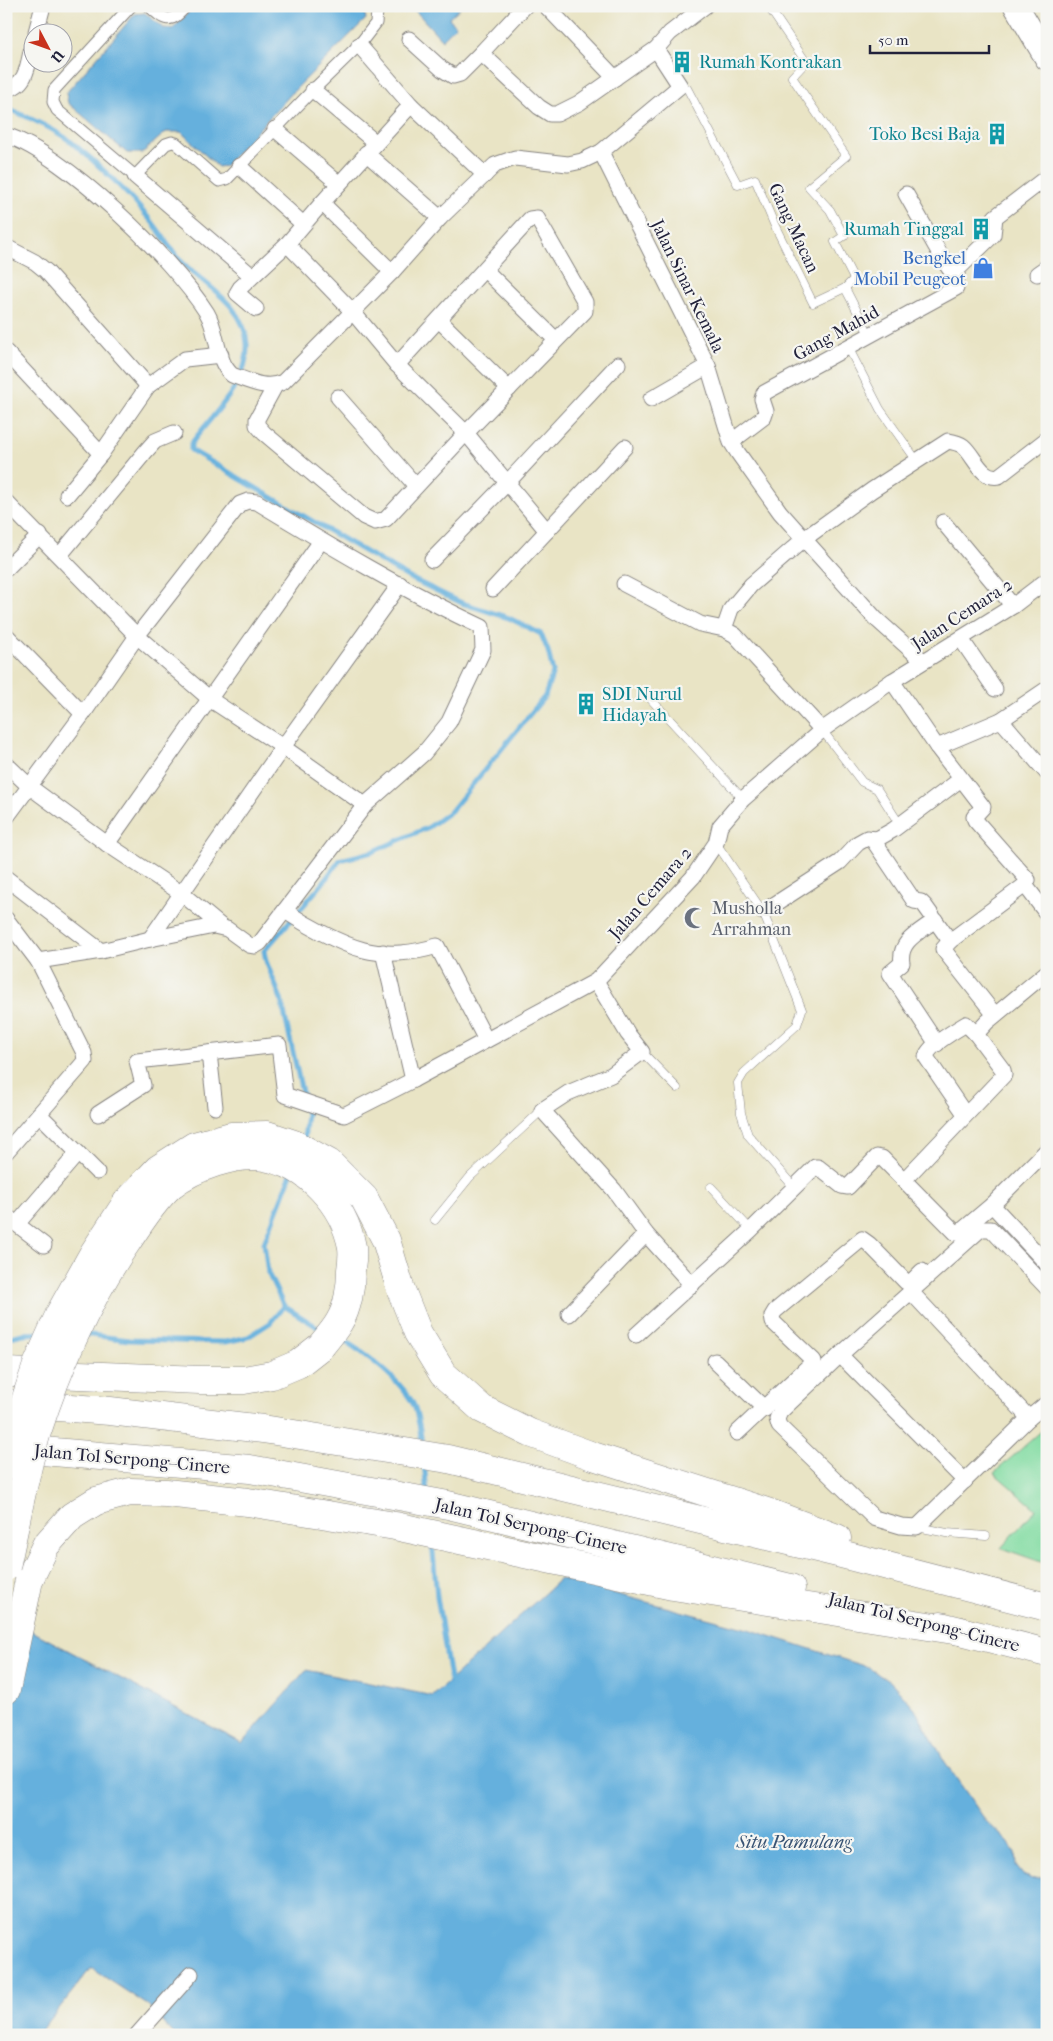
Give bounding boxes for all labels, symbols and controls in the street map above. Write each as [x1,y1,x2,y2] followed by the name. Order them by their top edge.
[22,22,72,72] north arrow
[870,22,989,54] scale bar
[878,31,909,49] text: 50 m
[47,46,68,66] text: U
[669,49,695,75] building icon: Rumah Kontrakan
[699,52,842,73] place label: Rumah Kontrakan
[984,121,1010,147] building icon: Toko Besi Baja
[869,124,981,145] place label: Toko Besi Baja
[764,180,824,277] street label: Gang Macan
[645,214,729,357] street label: Jalan Sinar Kemala
[968,216,994,242] building icon: Rumah Tinggal
[844,219,964,240] place label: Rumah Tinggal
[854,248,967,290] place label: Bengkel Mobil Peugeot
[970,255,996,281] shop icon: Bengkel Mobil Peugeot
[790,301,883,366] street label: Gang Mahid
[906,574,1017,656] street label: Jalan Cemara 2
[602,684,682,726] place label: SDI Nurul Hidayah
[573,691,599,717] building icon: SDI Nurul Hidayah
[603,843,696,945] street label: Jalan Cemara 2
[711,898,792,940] place label: Musholla Arrahman
[682,905,708,931] mosque icon: Musholla Arrahman
[31,1440,231,1479] street label: Jalan Tol Serpong–Cinere
[431,1494,629,1559] street label: Jalan Tol Serpong–Cinere
[824,1588,1022,1656] street label: Jalan Tol Serpong–Cinere
[735,1831,852,1853] water label: Situ Pamulang

